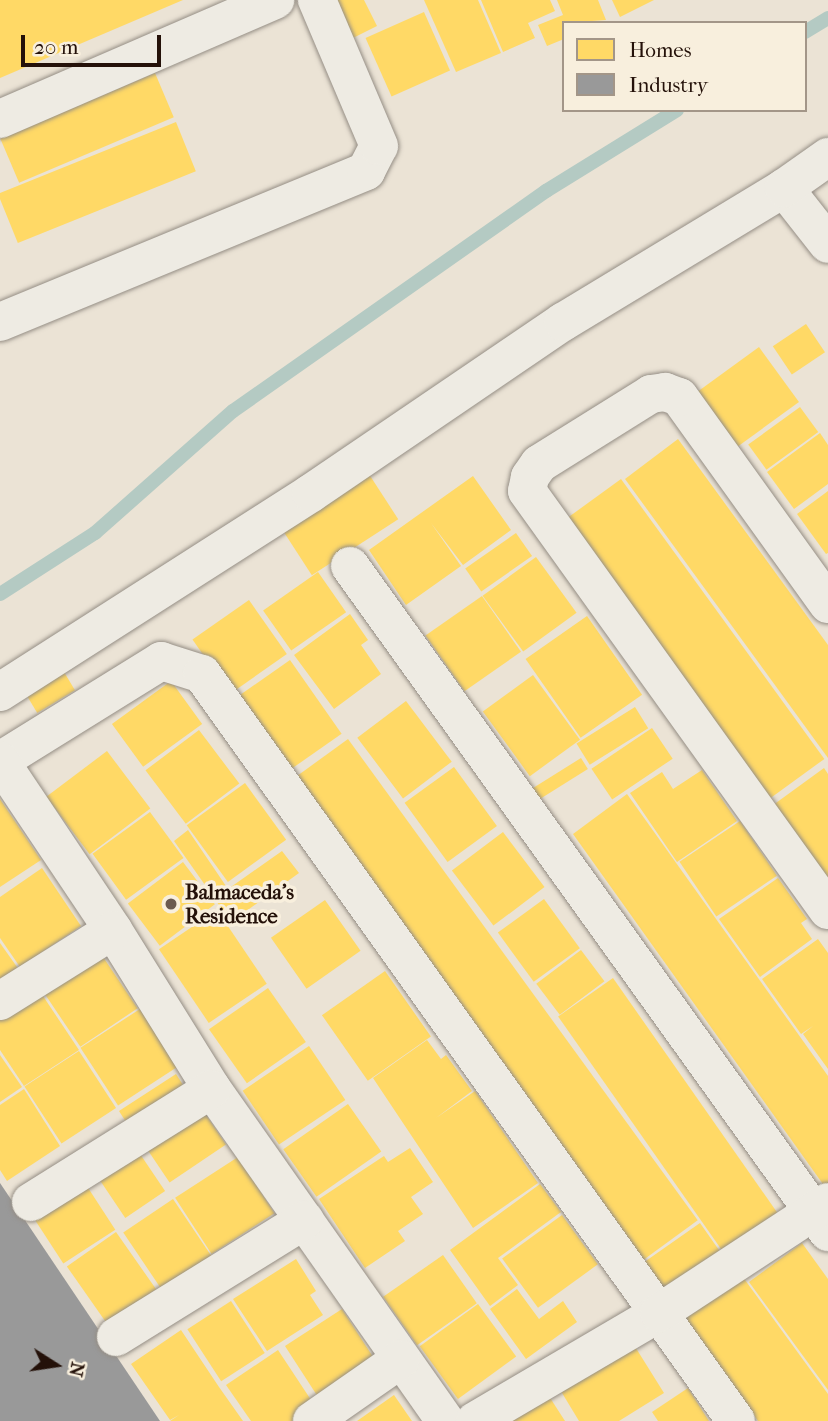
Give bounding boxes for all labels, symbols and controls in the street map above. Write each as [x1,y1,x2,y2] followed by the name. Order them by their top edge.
[24,21,164,65] scale bar
[562,21,807,112] legend
[34,35,78,59] text: 20 m
[629,38,691,62] text: Homes
[629,73,708,97] text: Industry
[185,879,294,929] place label: Balmaceda's Residence
[163,896,179,912] marker: Balmaceda's Residence
[21,1330,91,1400] north arrow
[64,1360,89,1379] text: N

